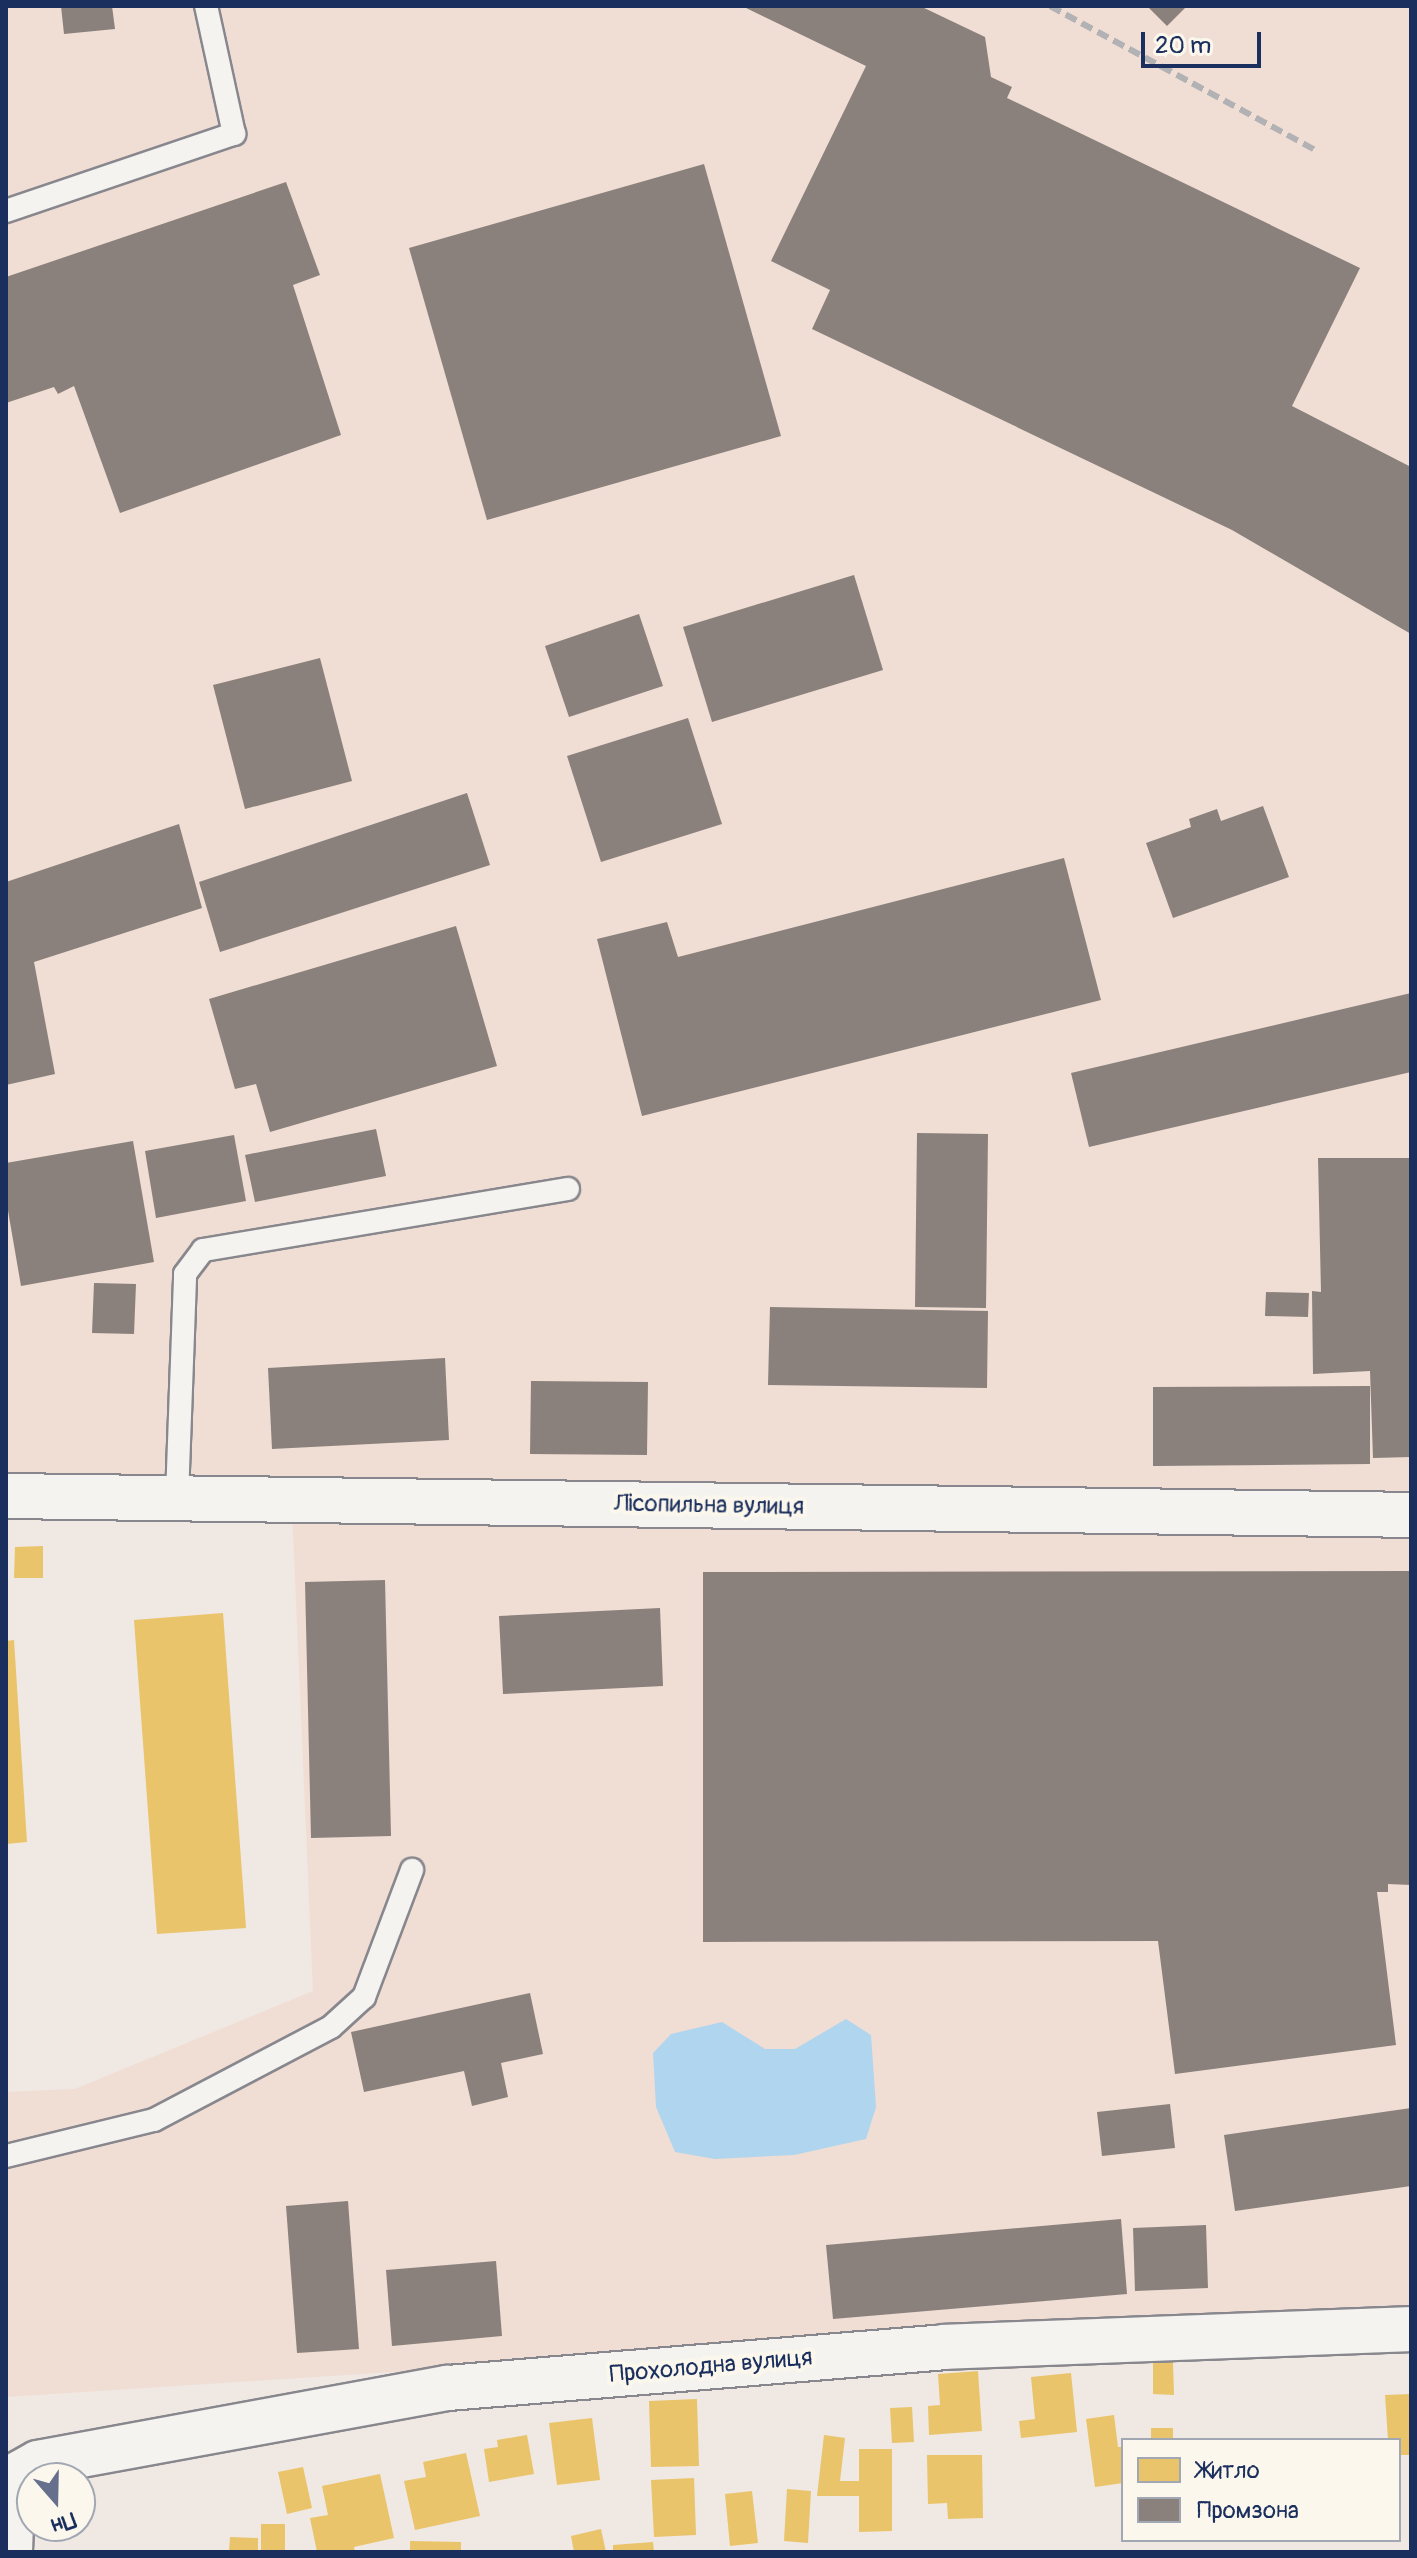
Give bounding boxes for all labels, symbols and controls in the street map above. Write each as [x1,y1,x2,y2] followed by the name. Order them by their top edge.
[1145,16,1265,66] scale bar
[1155,31,1211,60] text: 20 m
[614,1489,804,1521] street label: Лісопильна вулиця
[608,2343,814,2389] street label: Прохолодна вулиця
[1121,2438,1401,2542] legend
[1197,2456,1260,2485] text: Житло
[16,2462,96,2542] north arrow
[1197,2496,1299,2525] text: Промзона
[47,2505,80,2540] text: Пн

